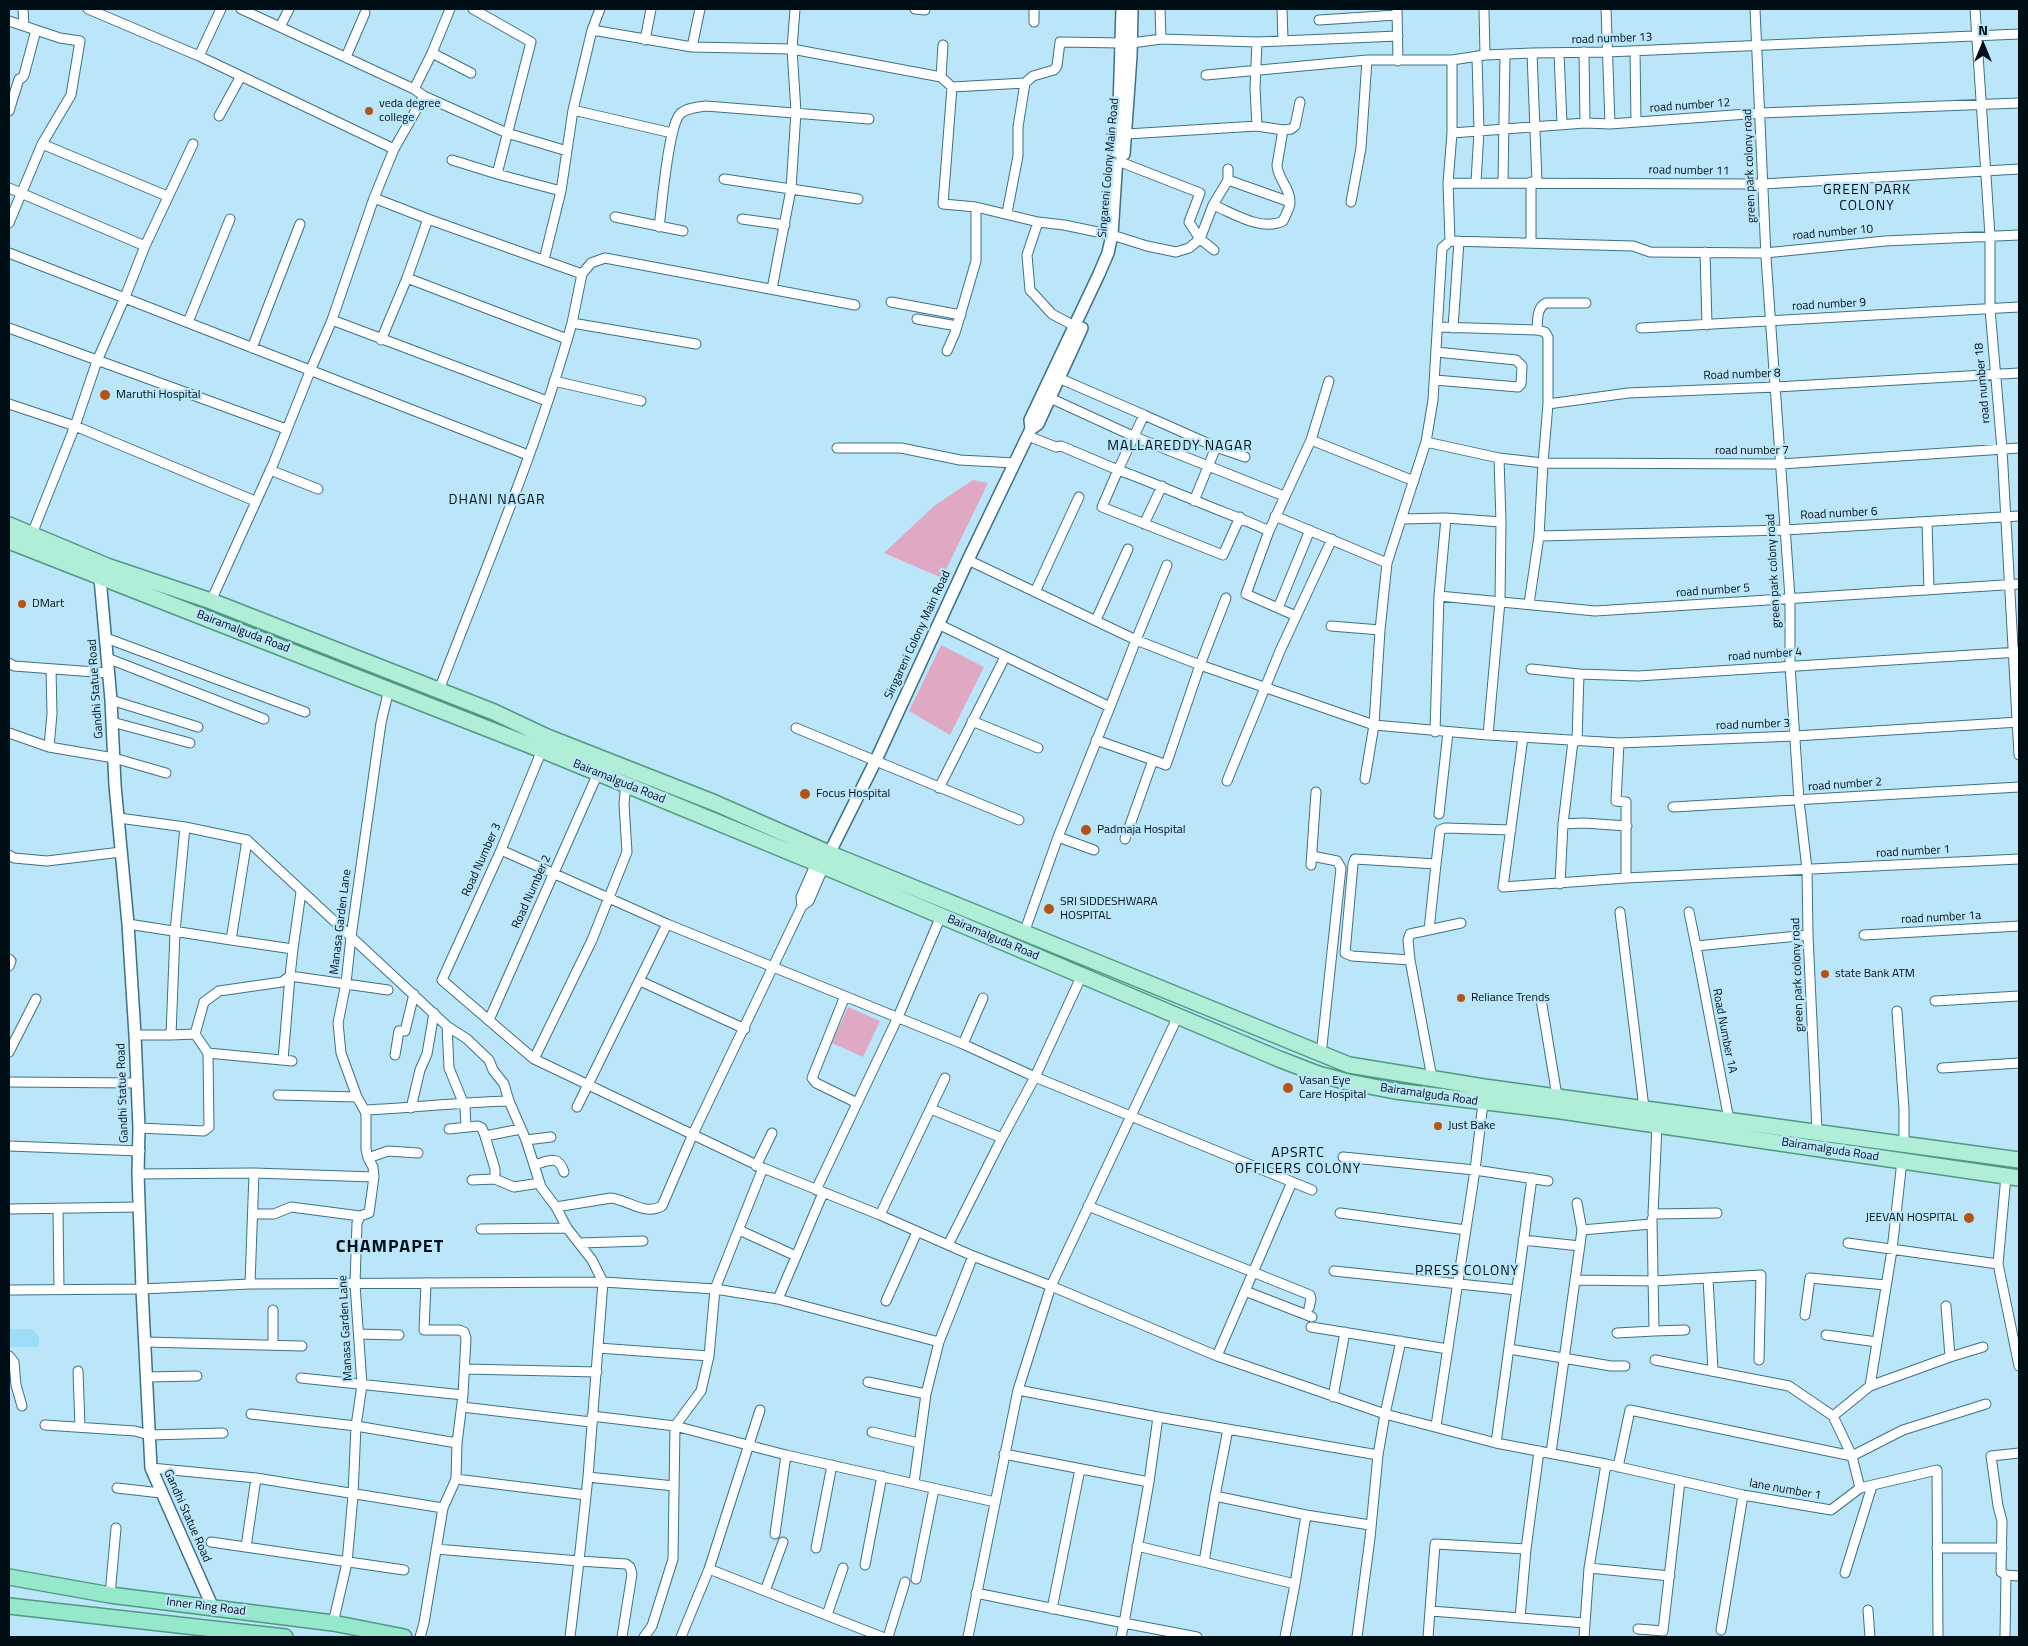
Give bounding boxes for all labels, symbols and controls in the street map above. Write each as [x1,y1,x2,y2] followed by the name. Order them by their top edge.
[1978,19,1988,40] text: N
[1958,20,2008,70] north arrow
[1571,30,1653,48] street label: road number 13
[1649,96,1731,116] street label: road number 12
[379,97,440,125] place label: veda degree college
[1096,98,1122,238] street label: Singareni Colony Main Road
[363,105,375,117] marker: veda degree college
[1741,109,1759,223] street label: green park colony road
[1648,163,1730,179] street label: road number 11
[1822,183,1912,216] district label: GREEN PARK COLONY
[1792,222,1874,244] street label: road number 10
[1792,296,1866,314] street label: road number 9
[1972,342,1994,424] street label: road number 18
[1703,366,1781,384] street label: Road number 8
[98,388,112,402] marker: Maruthi Hospital
[116,388,200,402] place label: Maruthi Hospital
[1105,439,1255,455] district label: MALLAREDDY NAGAR
[1715,444,1789,458] street label: road number 7
[447,493,547,509] district label: DHANI NAGAR
[1800,505,1878,523] street label: Road number 6
[1764,513,1784,629] street label: green park colony road
[882,569,954,701] street label: Singareni Colony Main Road
[1676,581,1750,601] street label: road number 5
[32,597,64,611] place label: DMart
[16,598,28,610] marker: DMart
[194,608,292,656] street label: Bairamalguda Road
[85,639,107,739] street label: Gandhi Statue Road
[1728,645,1802,665] street label: road number 4
[1716,717,1790,733] street label: road number 3
[571,757,667,807] street label: Bairamalguda Road
[1808,775,1882,795] street label: road number 2
[798,787,812,801] marker: Focus Hospital
[816,787,890,801] place label: Focus Hospital
[459,821,505,899] street label: Road Number 3
[1079,823,1093,837] marker: Padmaja Hospital
[1097,823,1186,837] place label: Padmaja Hospital
[1876,843,1950,861] street label: road number 1
[509,853,555,931] street label: Road Number 2
[327,869,355,975] street label: Manasa Garden Lane
[1060,895,1158,923] place label: SRI SIDDESHWARA HOSPITAL
[1042,902,1056,916] marker: SRI SIDDESHWARA HOSPITAL
[1901,909,1981,927] street label: road number 1a
[945,912,1041,964] street label: Bairamalguda Road
[1789,918,1807,1032] street label: green park colony road
[1835,967,1915,981] place label: state Bank ATM
[1819,968,1831,980] marker: state Bank ATM
[1709,987,1739,1075] street label: Road Number 1A
[1471,991,1550,1005] place label: Reliance Trends
[1455,992,1467,1004] marker: Reliance Trends
[114,1043,132,1143] street label: Gandhi Statue Road
[1299,1074,1366,1102] place label: Vasan Eye Care Hospital
[1281,1081,1295,1095] marker: Vasan Eye Care Hospital
[1379,1081,1479,1109] street label: Bairamalguda Road
[1448,1119,1495,1133] place label: Just Bake
[1432,1120,1444,1132] marker: Just Bake
[1780,1135,1880,1165] street label: Bairamalguda Road
[1233,1146,1363,1178] district label: APSRTC OFFICERS COLONY
[1865,1211,1958,1225] place label: JEEVAN HOSPITAL
[1962,1211,1976,1225] marker: JEEVAN HOSPITAL
[335,1237,445,1259] district label: CHAMPAPET
[1413,1264,1521,1280] district label: PRESS COLONY
[336,1275,356,1381] street label: Manasa Garden Lane
[160,1467,214,1565] street label: Gandhi Statue Road
[1748,1477,1822,1503] street label: lane number 1
[165,1595,247,1619] street label: Inner Ring Road

